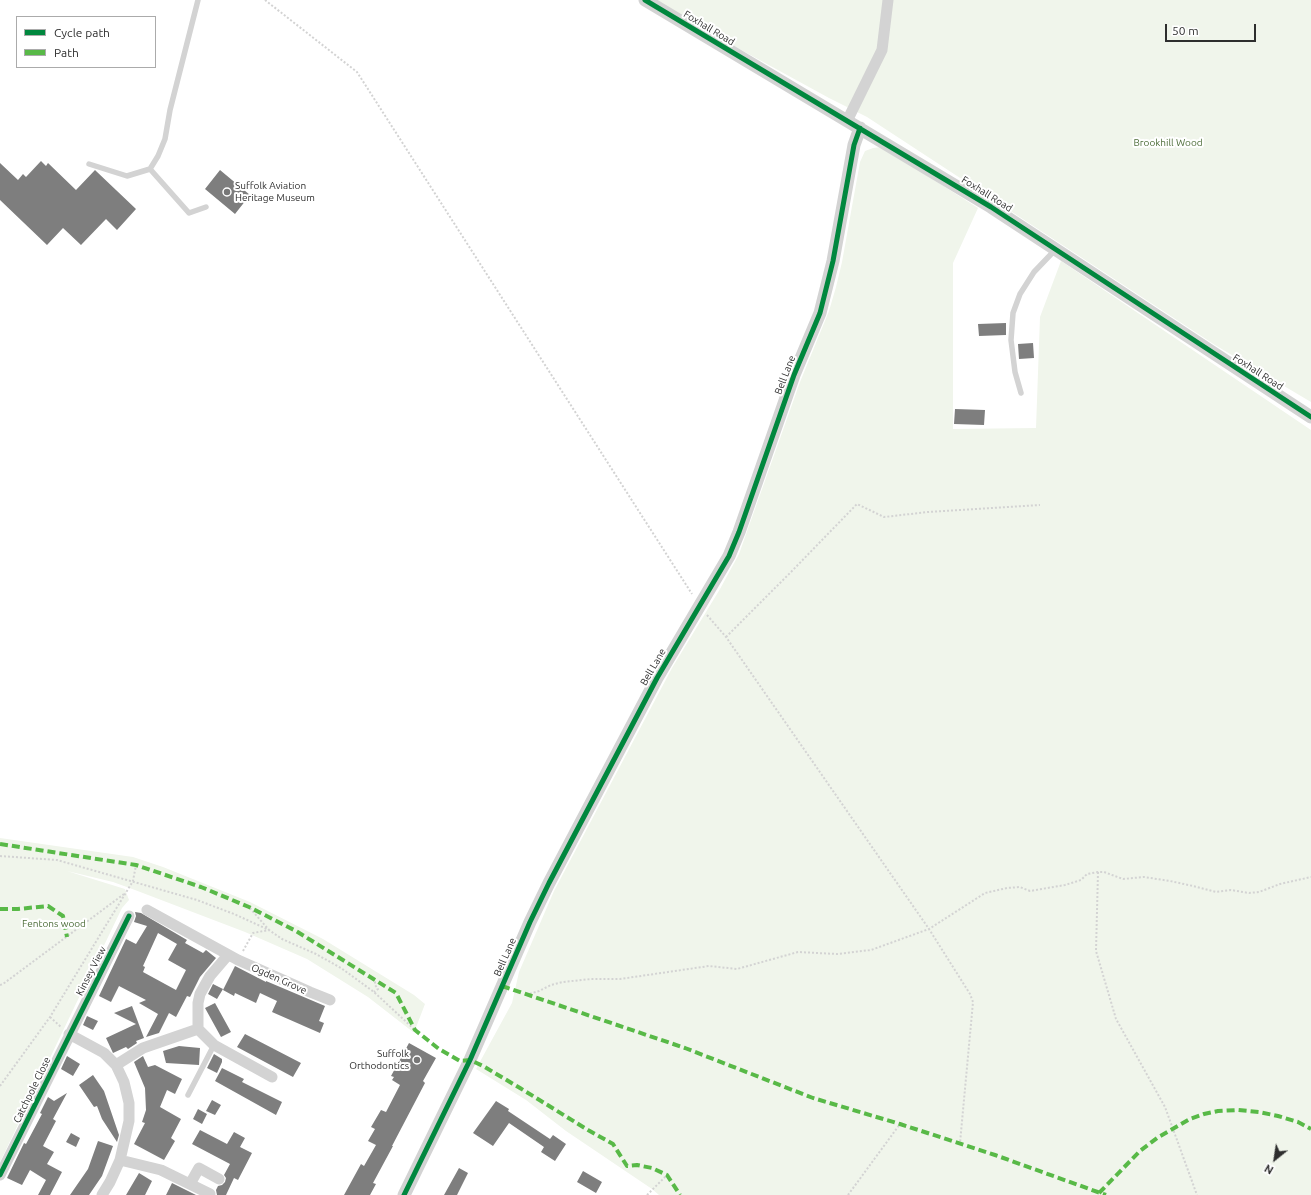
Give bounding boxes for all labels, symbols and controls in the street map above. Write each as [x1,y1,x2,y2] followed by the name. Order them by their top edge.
[681,8,737,48] street label: Foxhall Road
[16,16,156,68] legend
[1167,16,1258,42] scale bar
[1172,24,1199,37] text: 50 m
[54,26,110,39] text: Cycle path
[54,46,79,59] text: Path
[1133,137,1203,149] park label: Brookhill Wood
[959,174,1015,214] street label: Foxhall Road
[235,180,315,204] place label: Suffolk Aviation Heritage Museum
[222,187,232,197] marker: Suffolk Aviation Heritage Museum
[1231,351,1285,393] street label: Foxhall Road
[772,354,798,396] street label: Bell Lane
[638,646,668,688] street label: Bell Lane
[22,918,86,930] park label: Fentons wood
[491,936,519,978] street label: Bell Lane
[73,944,109,998] street label: Kinsey View
[249,961,309,997] street label: Ogden Grove
[349,1048,409,1072] place label: Suffolk Orthodontics
[11,1055,53,1125] street label: Catchpole Close
[412,1055,422,1065] marker: Suffolk Orthodontics
[1255,1139,1295,1179] north arrow
[1262,1162,1276,1177] text: N

